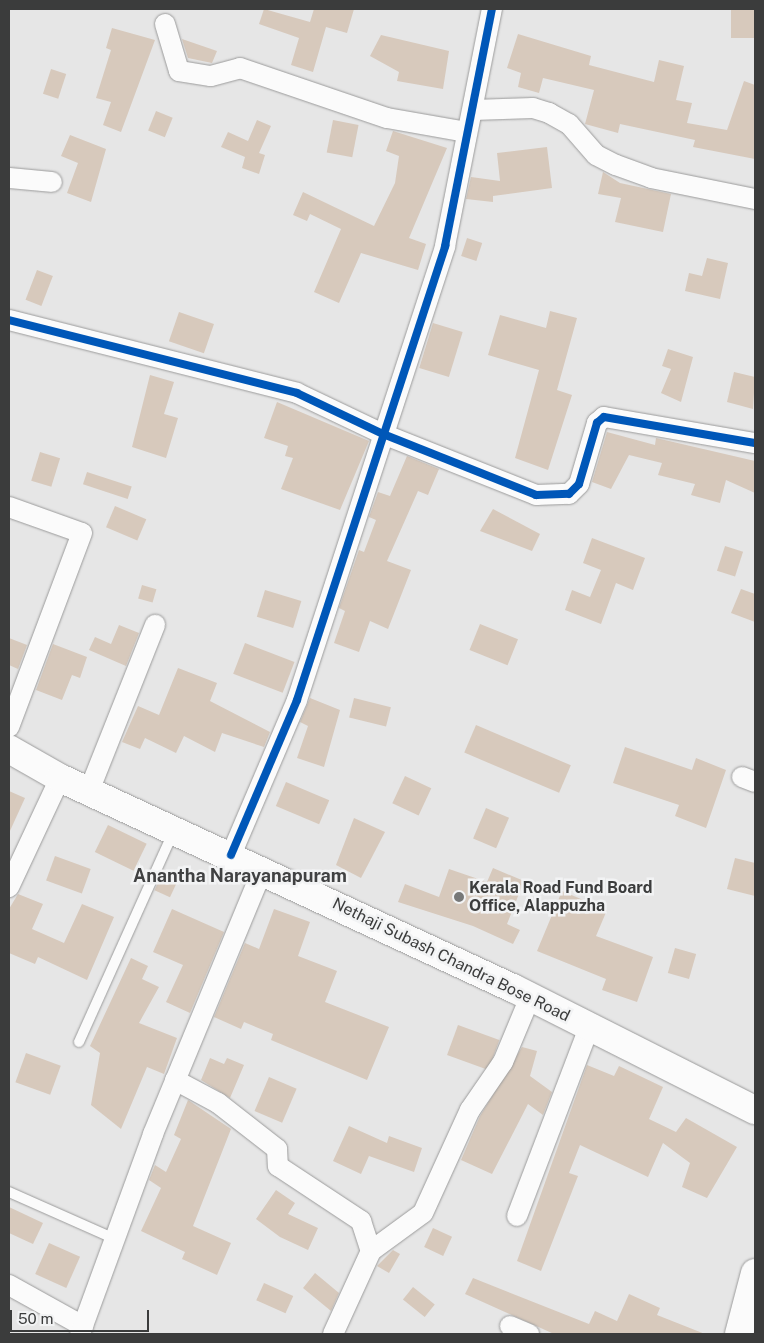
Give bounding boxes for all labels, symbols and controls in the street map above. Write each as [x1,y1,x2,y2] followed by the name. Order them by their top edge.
[133,865,347,887] district label: Anantha Narayanapuram
[469,878,653,916] place label: Kerala Road Fund Board Office, Alappuzha
[453,891,465,903] marker: Kerala Road Fund Board Office, Alappuzha
[329,894,573,1026] street label: Nethaji Subash Chandra Bose Road
[12,1300,151,1332] scale bar
[18,1310,53,1327] text: 50 m

